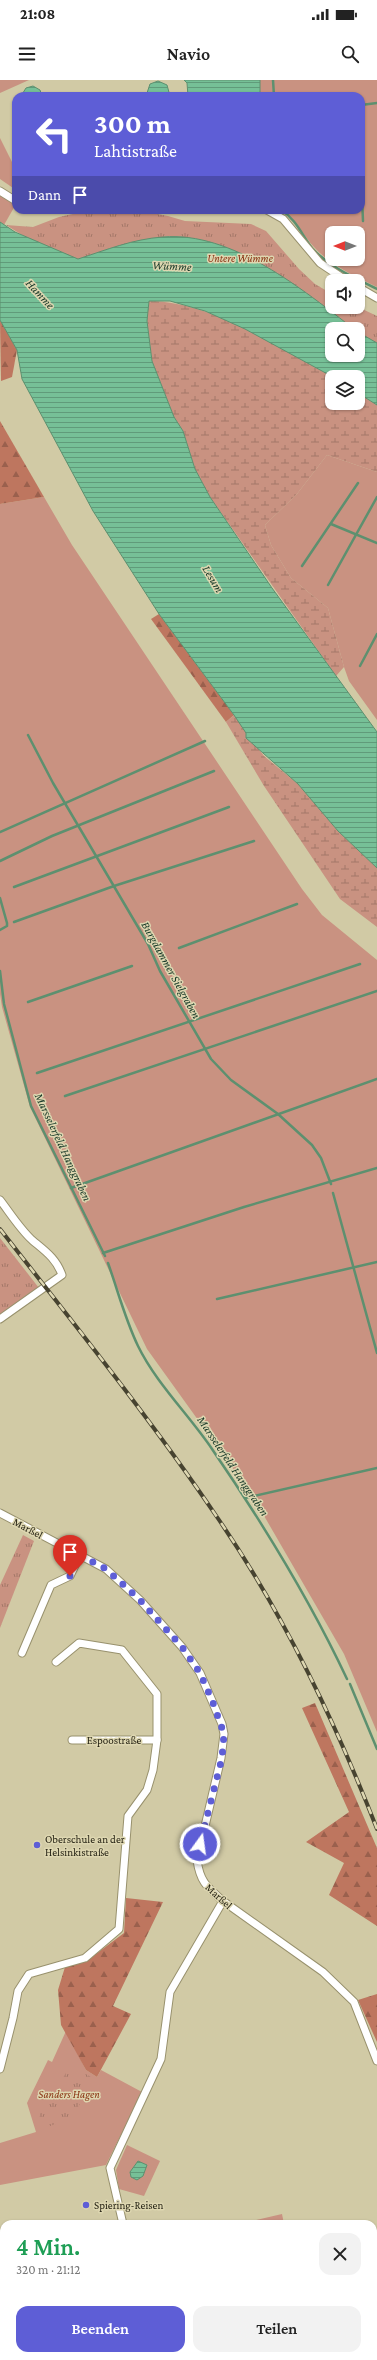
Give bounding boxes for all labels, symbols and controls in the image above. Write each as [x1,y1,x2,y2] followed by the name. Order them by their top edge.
[20,6,55,22] text: 21:08
[16,43,38,65] icon: menu
[339,43,361,65] icon: search
[167,44,210,64] text: Navio
[28,108,80,160] icon: left
[94,108,171,139] text: 300 m
[94,141,177,161] text: Lahtistraße
[69,184,91,206] icon: arrive
[28,187,61,203] text: Dann
[325,226,365,266] north arrow
[325,226,365,410] map controls
[207,252,274,264] park label: Untere Wümme
[152,258,192,274] water label: Wümme
[325,274,365,314] button: sound
[23,276,58,312] water label: Hamme
[325,322,365,362] button: search
[325,370,365,410] button: layers
[200,563,227,595] water label: Lesum
[138,919,204,1021] water label: Burgdammer Sielgraben
[31,1090,94,1203] water label: Marsselerfeld Hanggraben
[194,1413,272,1519] water label: Marsselerfeld Hanggraben
[11,1515,45,1541] street label: Marßel
[53,1535,87,1576] pin
[59,1541,81,1563] icon: arrive
[87,1734,142,1747] street label: Espoostraße
[179,1823,221,1865] position arrow
[45,1833,125,1858] place label: Oberschule an der Helsinkistraße
[32,1840,42,1850] marker: Oberschule an der Helsinkistraße
[203,1881,235,1911] street label: Marßel
[38,2088,100,2101] park label: Sanders Hagen
[94,2199,163,2212] place label: Spiering-Reisen
[81,2200,91,2210] marker: Spiering-Reisen
[16,2233,80,2260] text: 4 Min.
[319,2233,361,2275] button: close
[16,2262,81,2277] text: 320 m · 21:12
[16,2306,185,2352] button: Beenden
[193,2306,361,2352] button: Teilen

